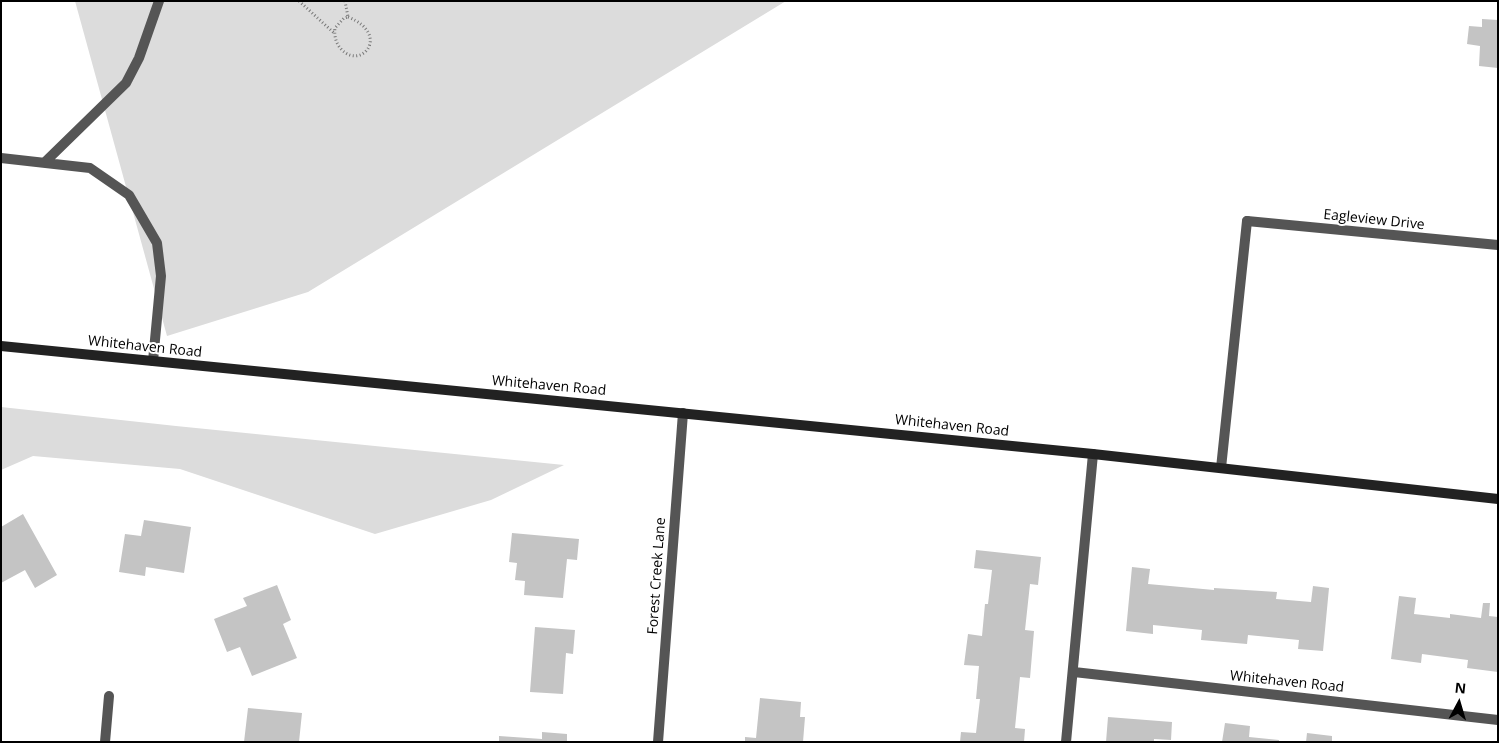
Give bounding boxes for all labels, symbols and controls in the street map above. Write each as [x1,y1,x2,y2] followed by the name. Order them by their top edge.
[1323,206,1425,234] street label: Eagleview Drive
[87,333,203,361] street label: Whitehaven Road
[491,373,607,399] street label: Whitehaven Road
[894,412,1010,440] street label: Whitehaven Road
[645,517,669,635] street label: Forest Creek Lane
[1229,668,1345,696] street label: Whitehaven Road
[1434,678,1484,728] north arrow
[1454,678,1467,698] text: N

